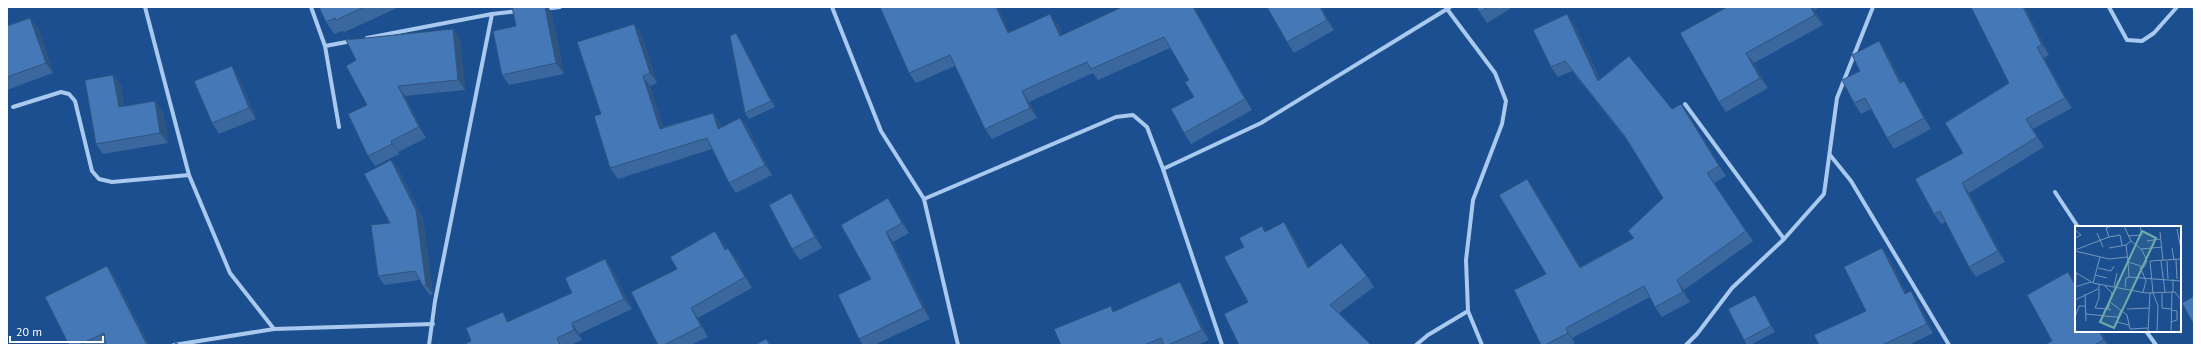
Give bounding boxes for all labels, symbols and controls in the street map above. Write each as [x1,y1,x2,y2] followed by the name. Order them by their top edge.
[2075,226,2181,332] inset map
[10,318,103,344] scale bar
[16,324,42,339] text: 20 m

